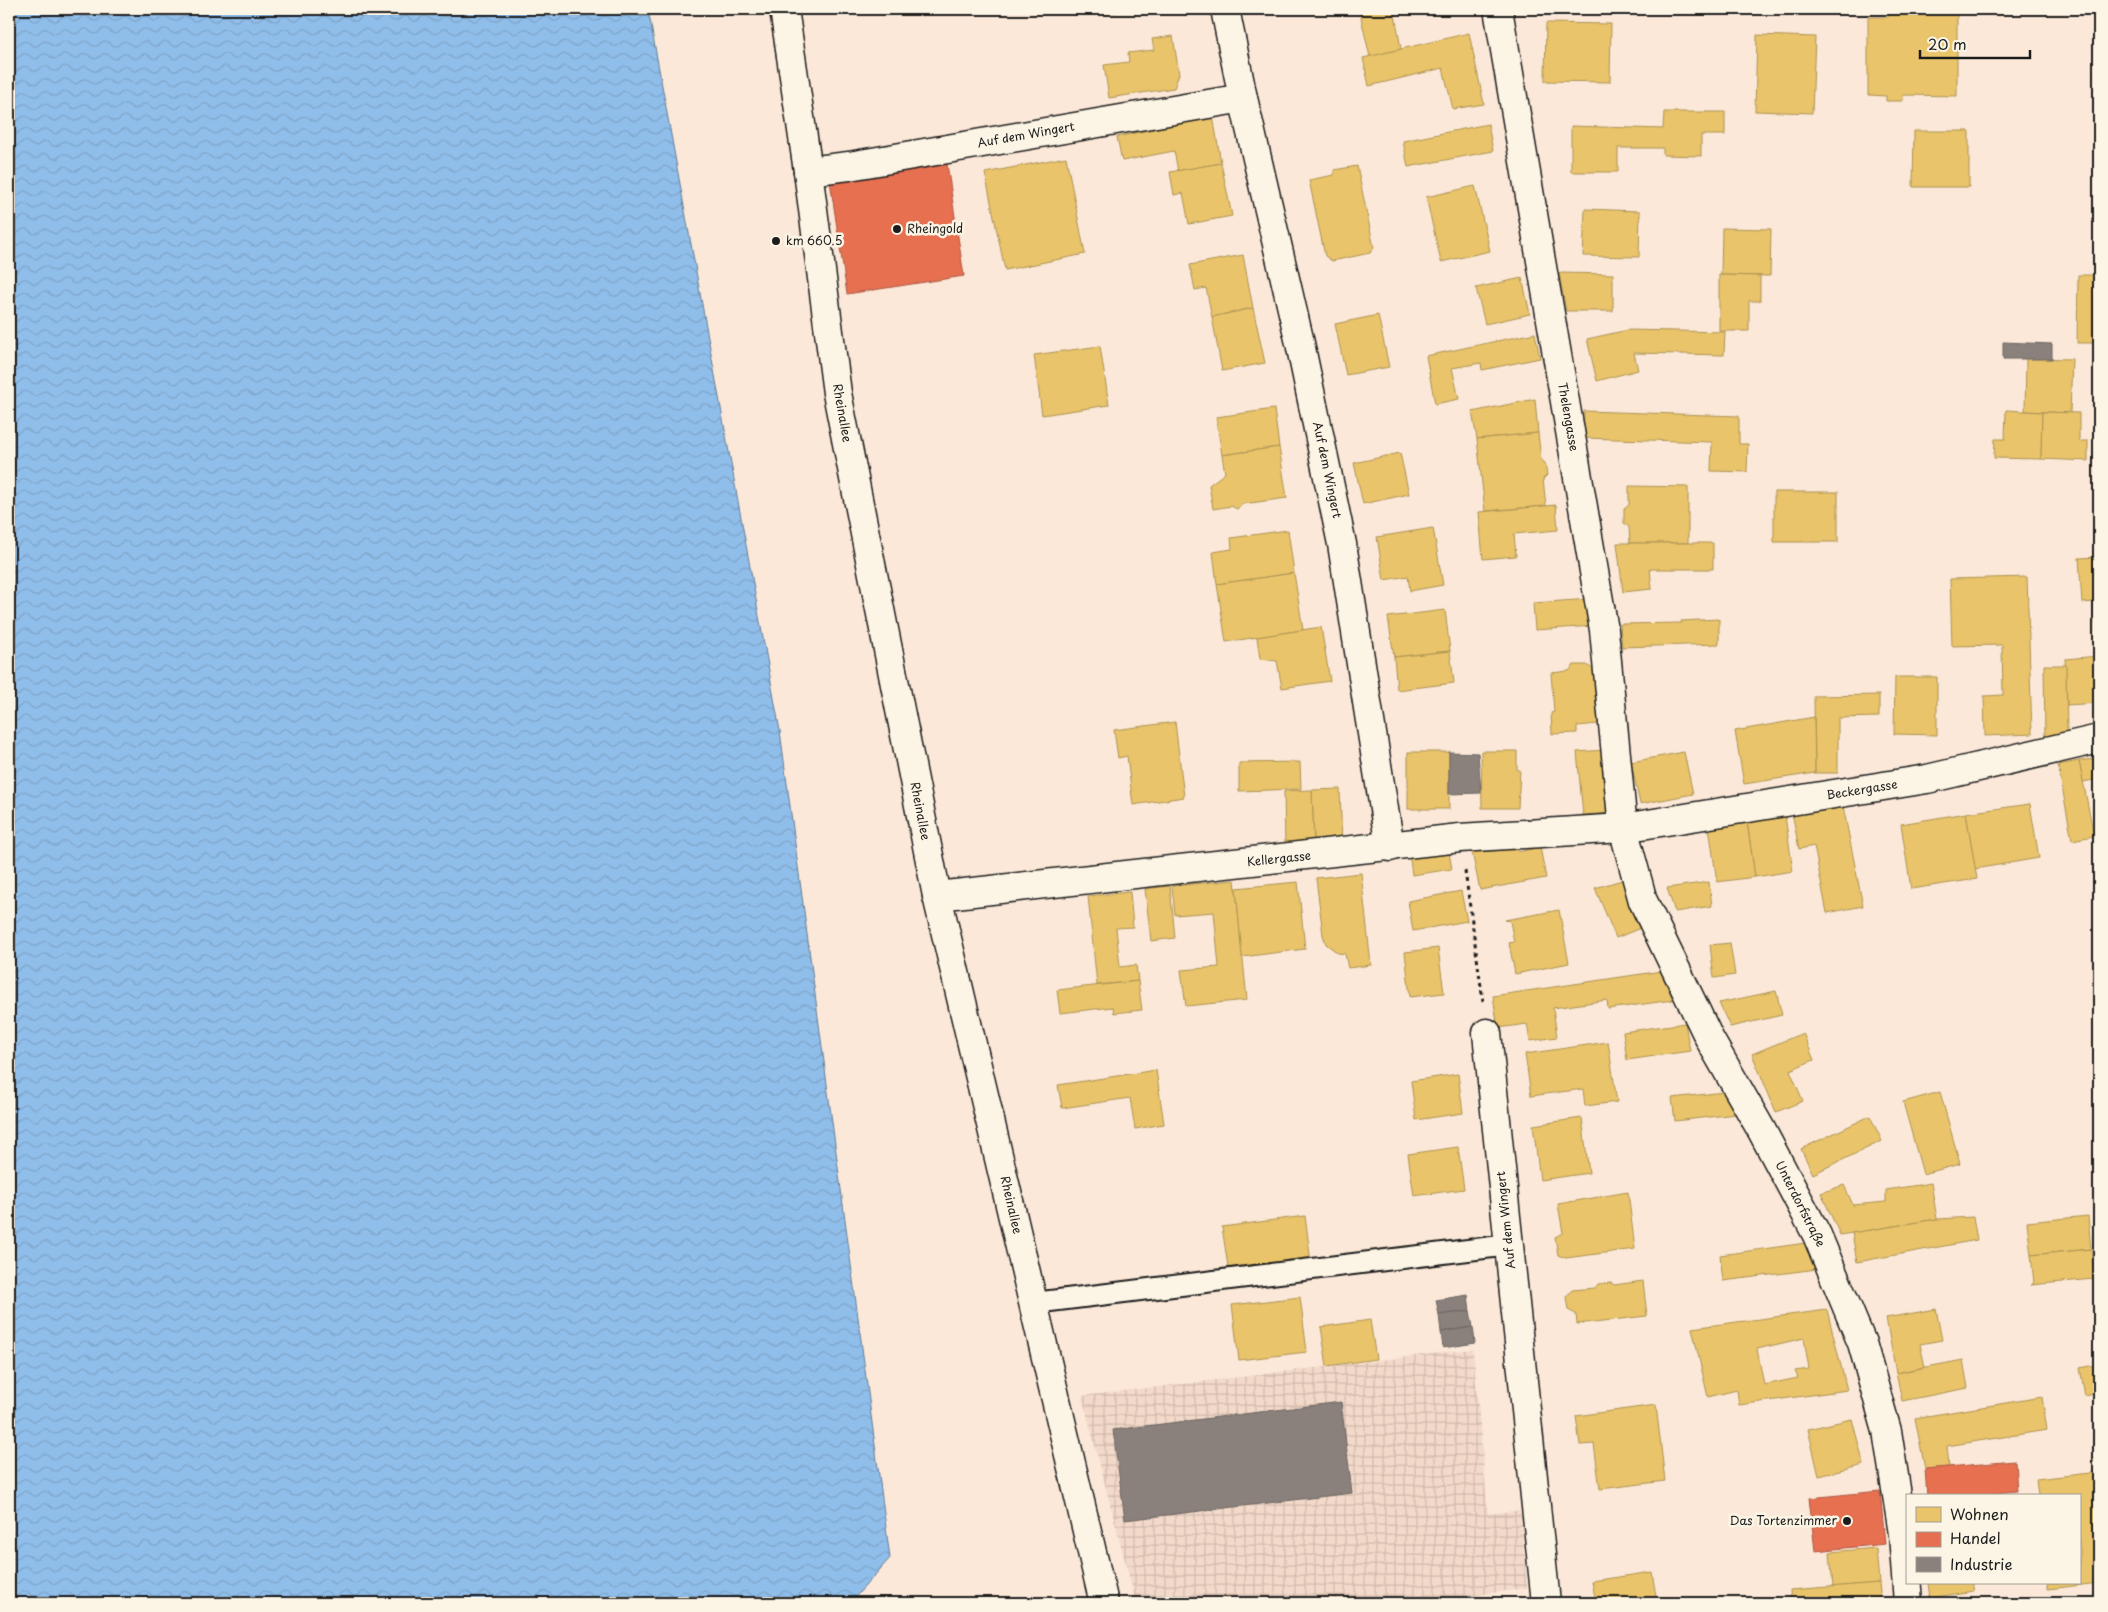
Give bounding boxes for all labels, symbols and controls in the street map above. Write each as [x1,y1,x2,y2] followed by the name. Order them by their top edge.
[1920,28,2030,60] scale bar
[1928,32,1967,55] text: 20 m
[976,117,1076,151] street label: Auf dem Wingert
[907,219,963,237] place label: Rheingold
[891,223,903,235] marker: Rheingold
[786,231,843,249] place label: km 660.5
[770,235,782,247] marker: km 660.5
[1554,381,1584,453] street label: Thelengasse
[829,382,857,444] street label: Rheinallee
[1309,420,1347,520] street label: Auf dem Wingert
[1825,775,1899,803] street label: Beckergasse
[907,780,936,842] street label: Rheinallee
[1246,846,1312,870] street label: Kellergasse
[1771,1157,1830,1250] street label: Unterdorfstraße
[1491,1170,1519,1270] street label: Auf dem Wingert
[997,1174,1028,1236] street label: Rheinallee
[1906,1494,2080,1584] legend
[1950,1502,2009,1525] text: Wohnen
[1729,1511,1837,1529] place label: Das Tortenzimmer
[1841,1515,1853,1527] marker: Das Tortenzimmer
[1950,1526,2001,1549] text: Handel
[1950,1552,2012,1575] text: Industrie

